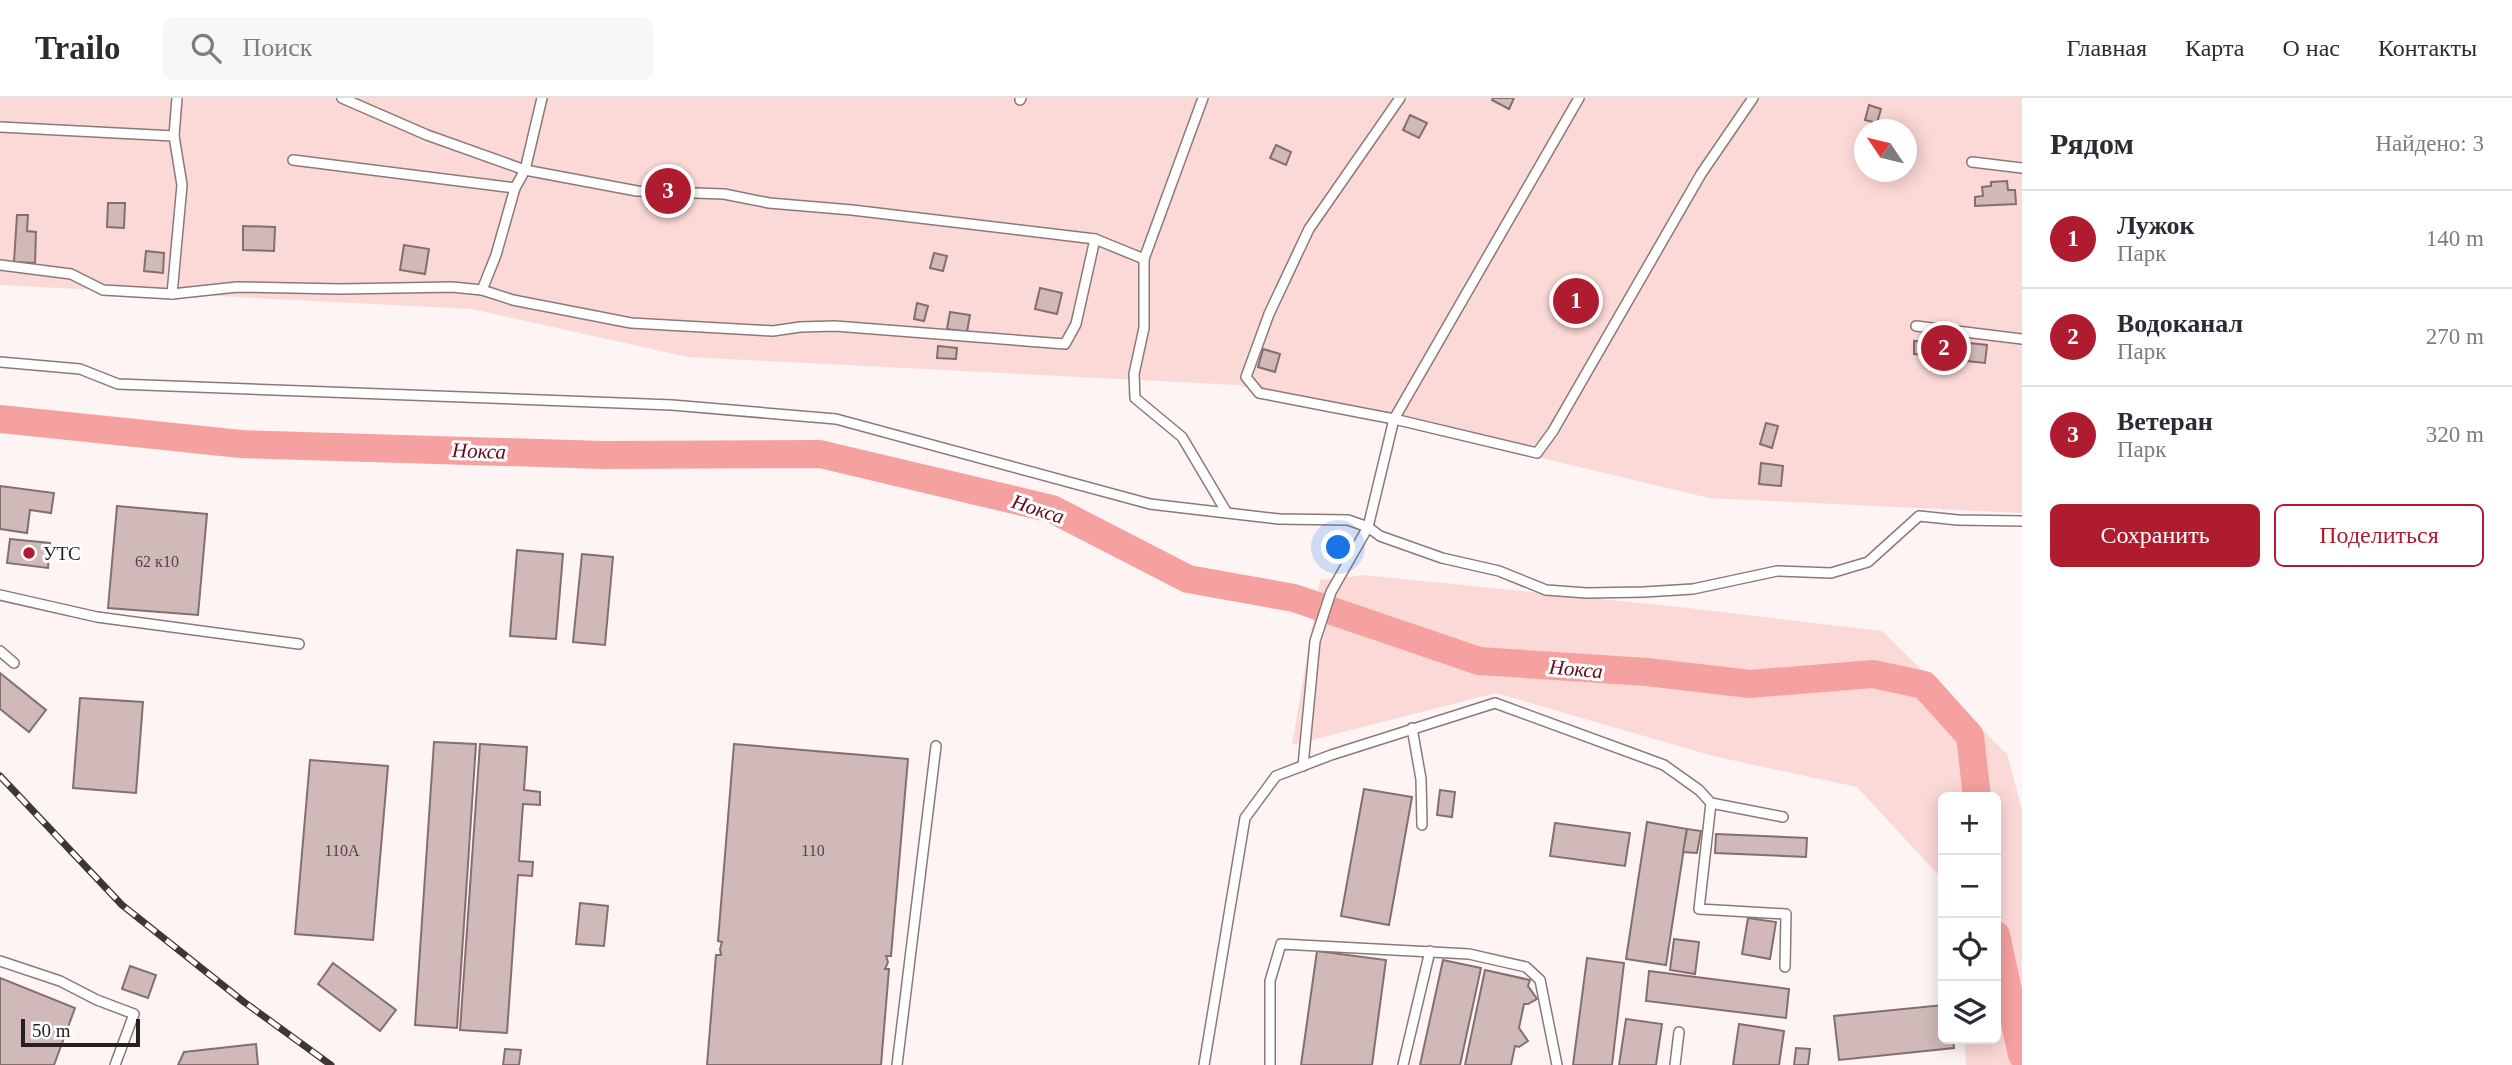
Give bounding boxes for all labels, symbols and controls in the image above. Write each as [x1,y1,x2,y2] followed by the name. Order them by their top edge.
[163,17,653,80] search box
[187,29,225,67] icon: search
[35,30,121,66] text: Trailo
[243,33,312,62] text: Поиск
[2066,35,2147,61] text: Главная
[2185,35,2244,61] text: Карта
[2282,35,2340,61] text: О нас
[2378,35,2477,61] text: Контакты
[1854,119,1917,182] north arrow
[2050,127,2134,160] text: Рядом
[2376,131,2484,156] text: Найдено: 3
[645,165,691,217] pin: 3
[2117,211,2195,240] text: Лужок
[2067,226,2079,251] text: 1
[2426,226,2484,251] text: 140 m
[2117,241,2167,266] text: Парк
[1553,275,1599,327] pin: 1
[2117,309,2243,338] text: Водоканал
[1921,322,1967,374] pin: 2
[2067,324,2079,349] text: 2
[2426,324,2484,349] text: 270 m
[2117,339,2167,364] text: Парк
[2117,407,2213,436] text: Ветеран
[2067,422,2079,447] text: 3
[2426,422,2484,447] text: 320 m
[2117,437,2167,462] text: Парк
[451,438,506,464] water label: Нокса
[1008,489,1067,529] water label: Нокса
[2050,504,2260,567] button: Сохранить
[2274,504,2484,567] button: Поделиться
[1321,530,1355,564] your location
[43,543,81,564] place label: УТС
[21,545,37,561] marker: УТС
[135,553,179,570] house number: 62 к10
[1547,655,1604,683] water label: Нокса
[1938,792,2001,1044] map controls
[1938,792,2001,855] button: +
[325,842,360,859] house number: 110А
[801,842,825,859] house number: 110
[1938,855,2001,918] button: −
[1938,918,2001,981] button: locate
[1938,981,2001,1044] button: layers
[21,1016,140,1048] scale bar
[32,1020,71,1041] text: 50 m

